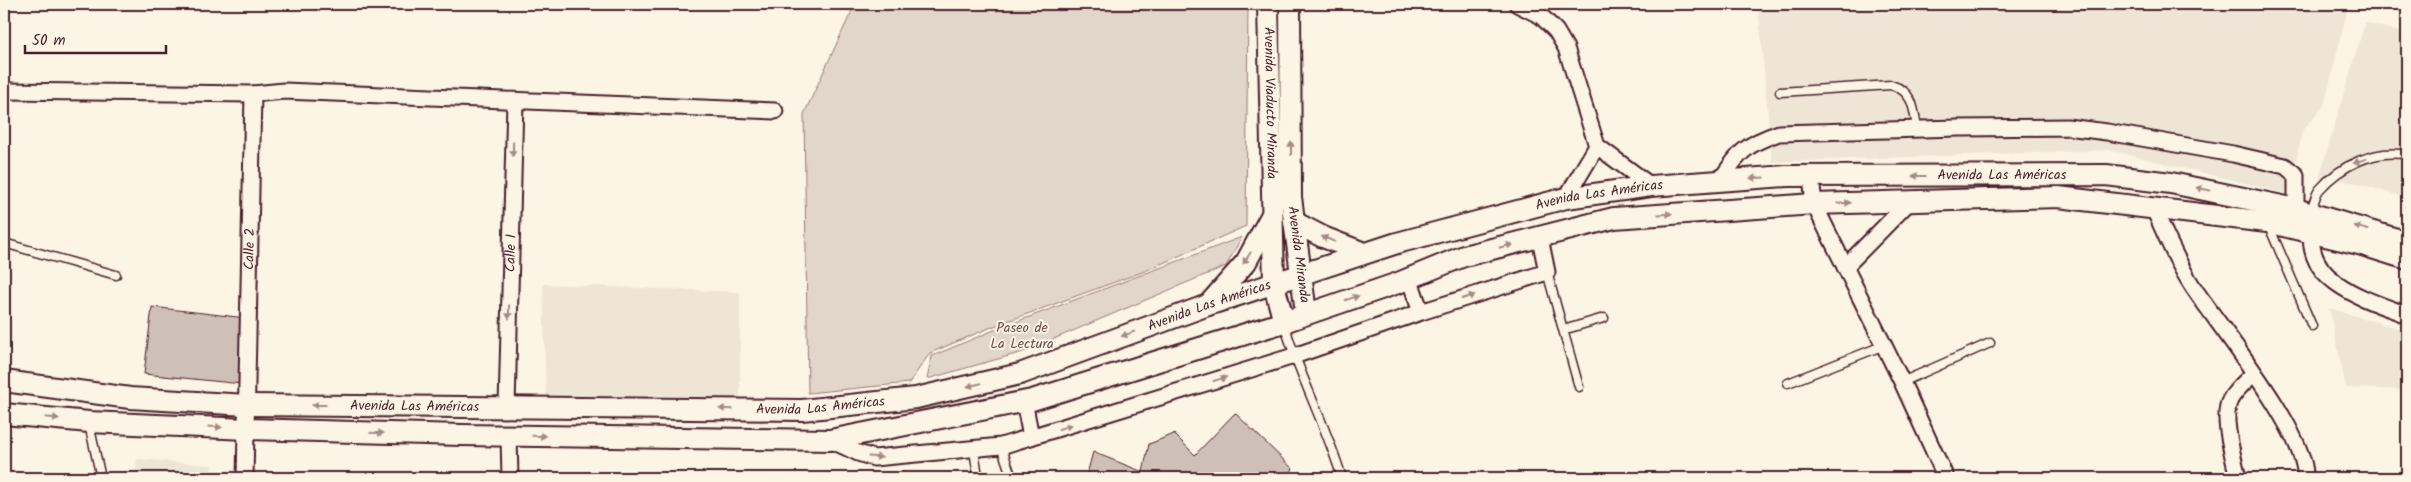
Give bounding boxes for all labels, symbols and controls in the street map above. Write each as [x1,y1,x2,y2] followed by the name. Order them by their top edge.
[25,22,166,54] scale bar
[1257,27,1283,179] street label: Avenida Viaducto Miranda
[32,29,66,53] text: 50 m
[1287,140,1295,156] one-way arrow
[509,142,517,158] one-way arrow
[2352,158,2367,165] one-way arrow
[1937,164,2067,187] street label: Avenida Las Américas
[1911,172,1927,180] one-way arrow
[1533,174,1664,217] street label: Avenida Las Américas
[1748,175,1764,183] one-way arrow
[2194,185,2210,193] one-way arrow
[1837,199,1853,207] one-way arrow
[1281,205,1316,304] street label: Avenida Miranda
[1657,210,1673,218] one-way arrow
[2353,223,2368,231] one-way arrow
[238,228,261,270] street label: Calle 2
[500,234,523,272] street label: Calle 1
[1321,235,1336,242] one-way arrow
[1498,242,1513,250] one-way arrow
[1243,252,1252,265] one-way arrow
[1145,274,1274,337] street label: Avenida Las Américas
[1460,293,1475,300] one-way arrow
[1345,294,1360,301] one-way arrow
[505,304,513,320] one-way arrow
[990,317,1054,355] park label: Paseo de La Lectura
[1120,330,1135,338] one-way arrow
[1213,375,1228,383] one-way arrow
[966,381,982,389] one-way arrow
[756,390,886,421] street label: Avenida Las Américas
[350,395,479,418] street label: Avenida Las Américas
[310,401,326,409] one-way arrow
[718,405,734,413] one-way arrow
[45,415,61,423] one-way arrow
[1057,422,1072,430] one-way arrow
[207,424,223,432] one-way arrow
[369,429,385,437] one-way arrow
[532,432,548,440] one-way arrow
[868,453,884,461] one-way arrow

